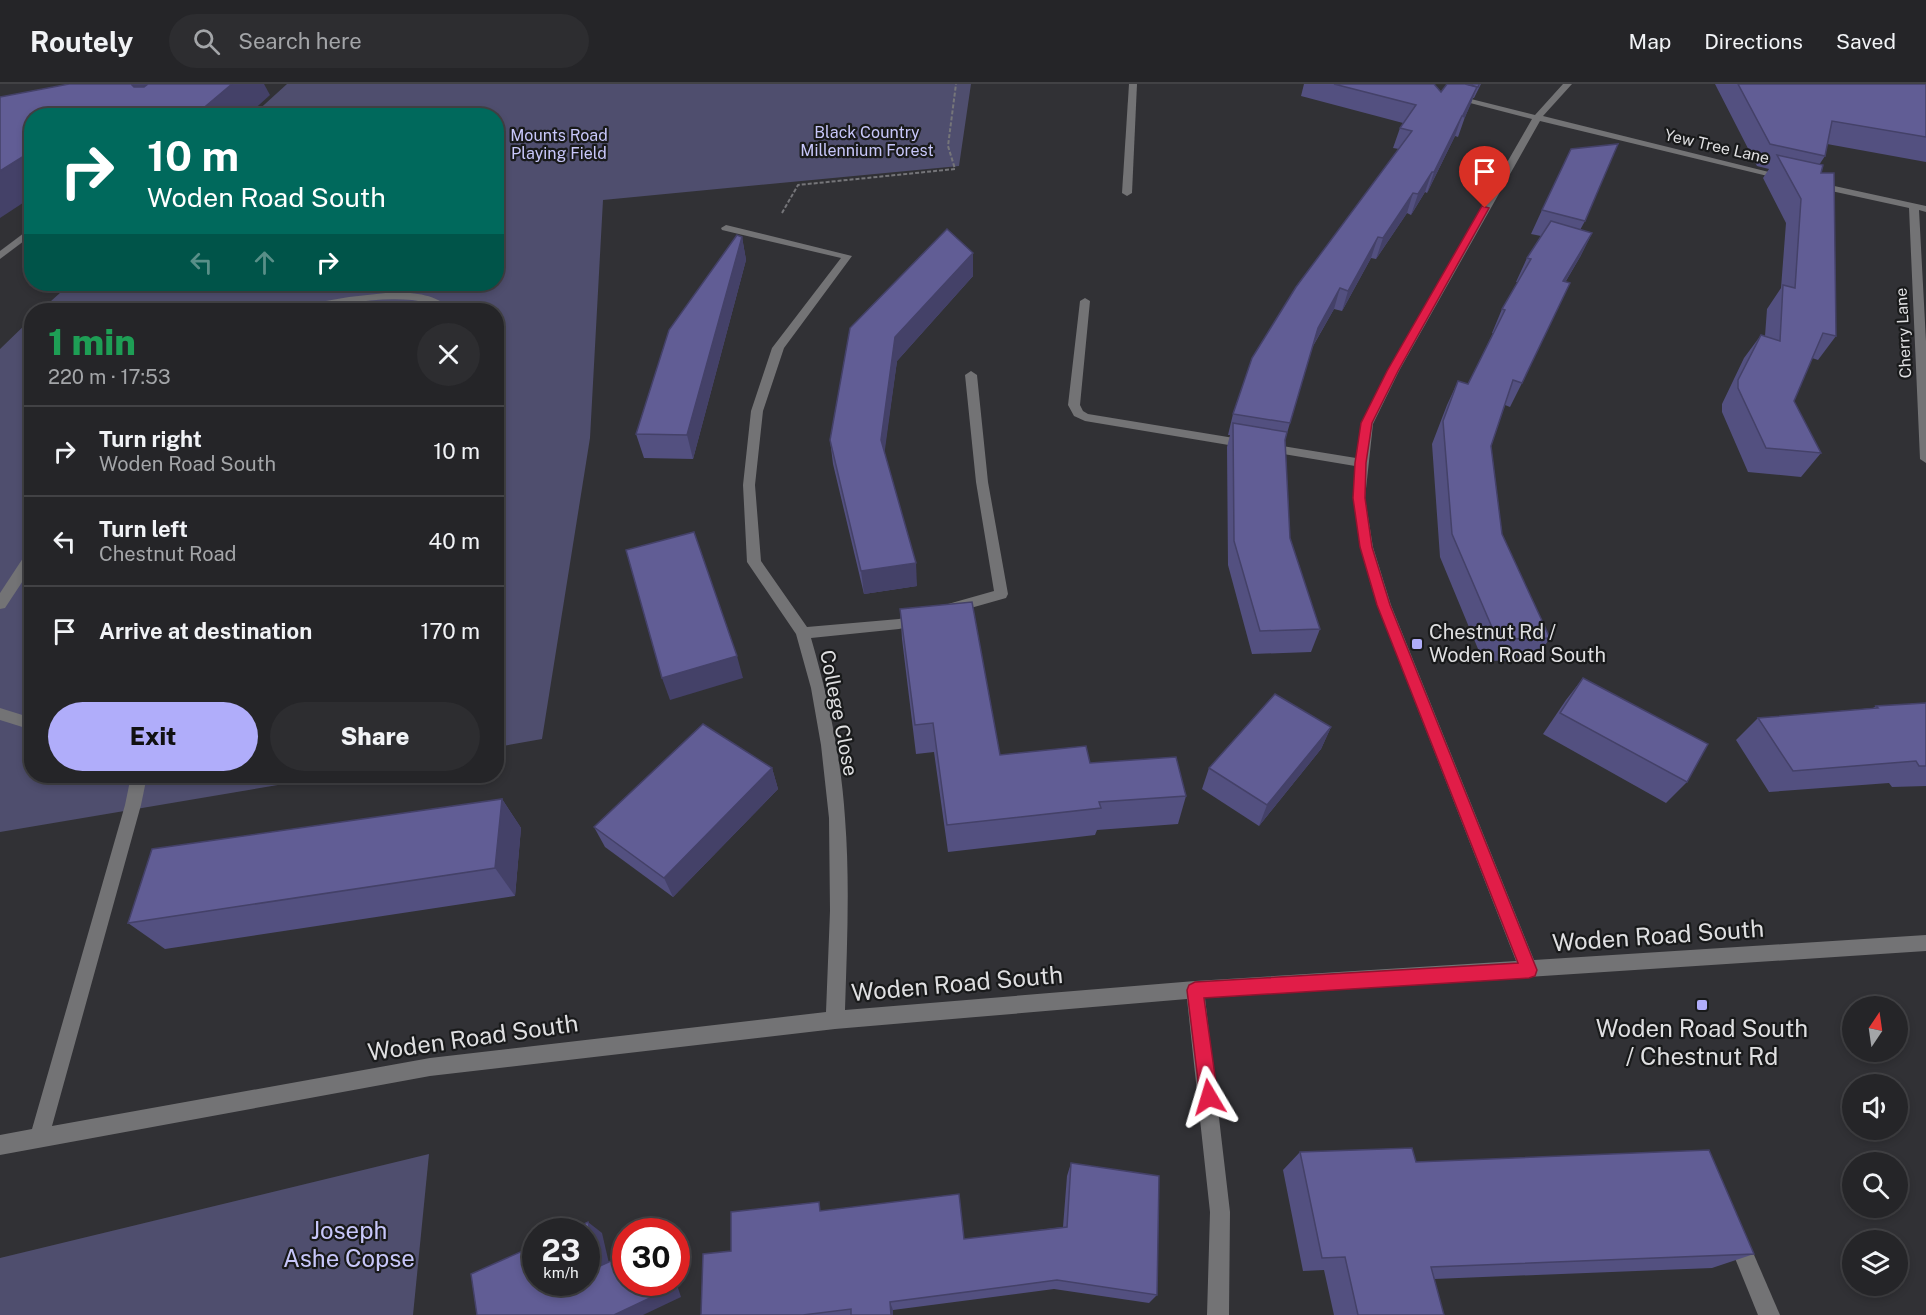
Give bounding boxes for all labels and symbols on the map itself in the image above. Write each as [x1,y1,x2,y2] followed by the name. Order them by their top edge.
[800,123,934,160] park label: Black Country Millennium Forest
[1663,125,1771,168] street label: Yew Tree Lane
[510,126,608,163] park label: Mounts Road Playing Field
[1459,146,1510,208] pin
[1892,287,1915,379] street label: Cherry Lane
[1429,620,1606,667] place label: Chestnut Rd / Woden Road South
[1410,637,1424,651] marker: Chestnut Rd / Woden Road South
[815,648,863,778] street label: College Close
[1551,914,1765,956] street label: Woden Road South
[850,960,1064,1006] street label: Woden Road South
[1842,996,1908,1062] north arrow
[1695,998,1709,1012] marker: Woden Road South / Chestnut Rd
[366,1008,580,1066] street label: Woden Road South
[1596,1014,1808,1070] place label: Woden Road South / Chestnut Rd
[1177,1065,1241,1129] position arrow
[283,1216,415,1272] park label: Joseph Ashe Copse
[612,1218,690,1296] speed limit sign: 30

